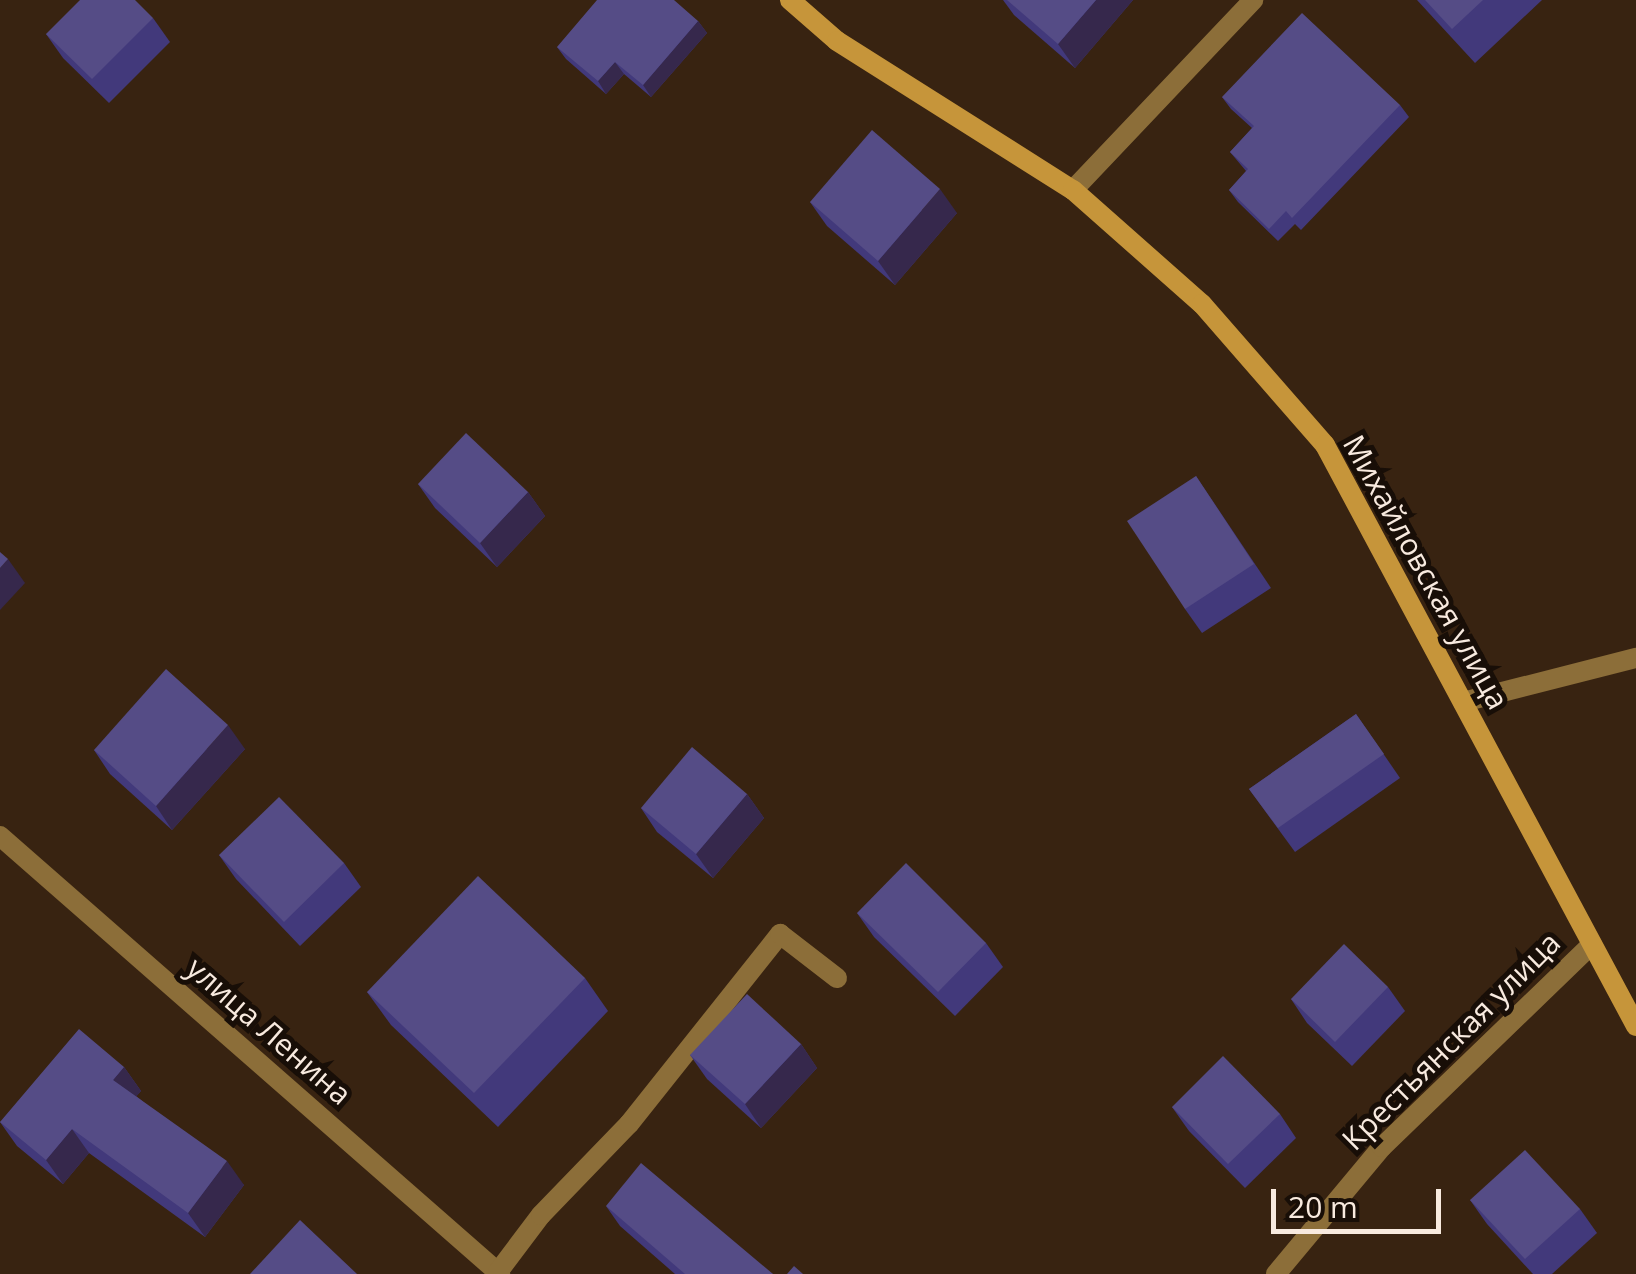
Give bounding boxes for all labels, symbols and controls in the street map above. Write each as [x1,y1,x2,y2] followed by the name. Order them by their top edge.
[1336,429,1516,715] street label: Михайловская улица
[1335,925,1567,1157] street label: Крестьянская улица
[179,950,359,1112] street label: улица Ленина
[1276,1169,1446,1231] scale bar
[1288,1186,1358,1227] text: 20 m

